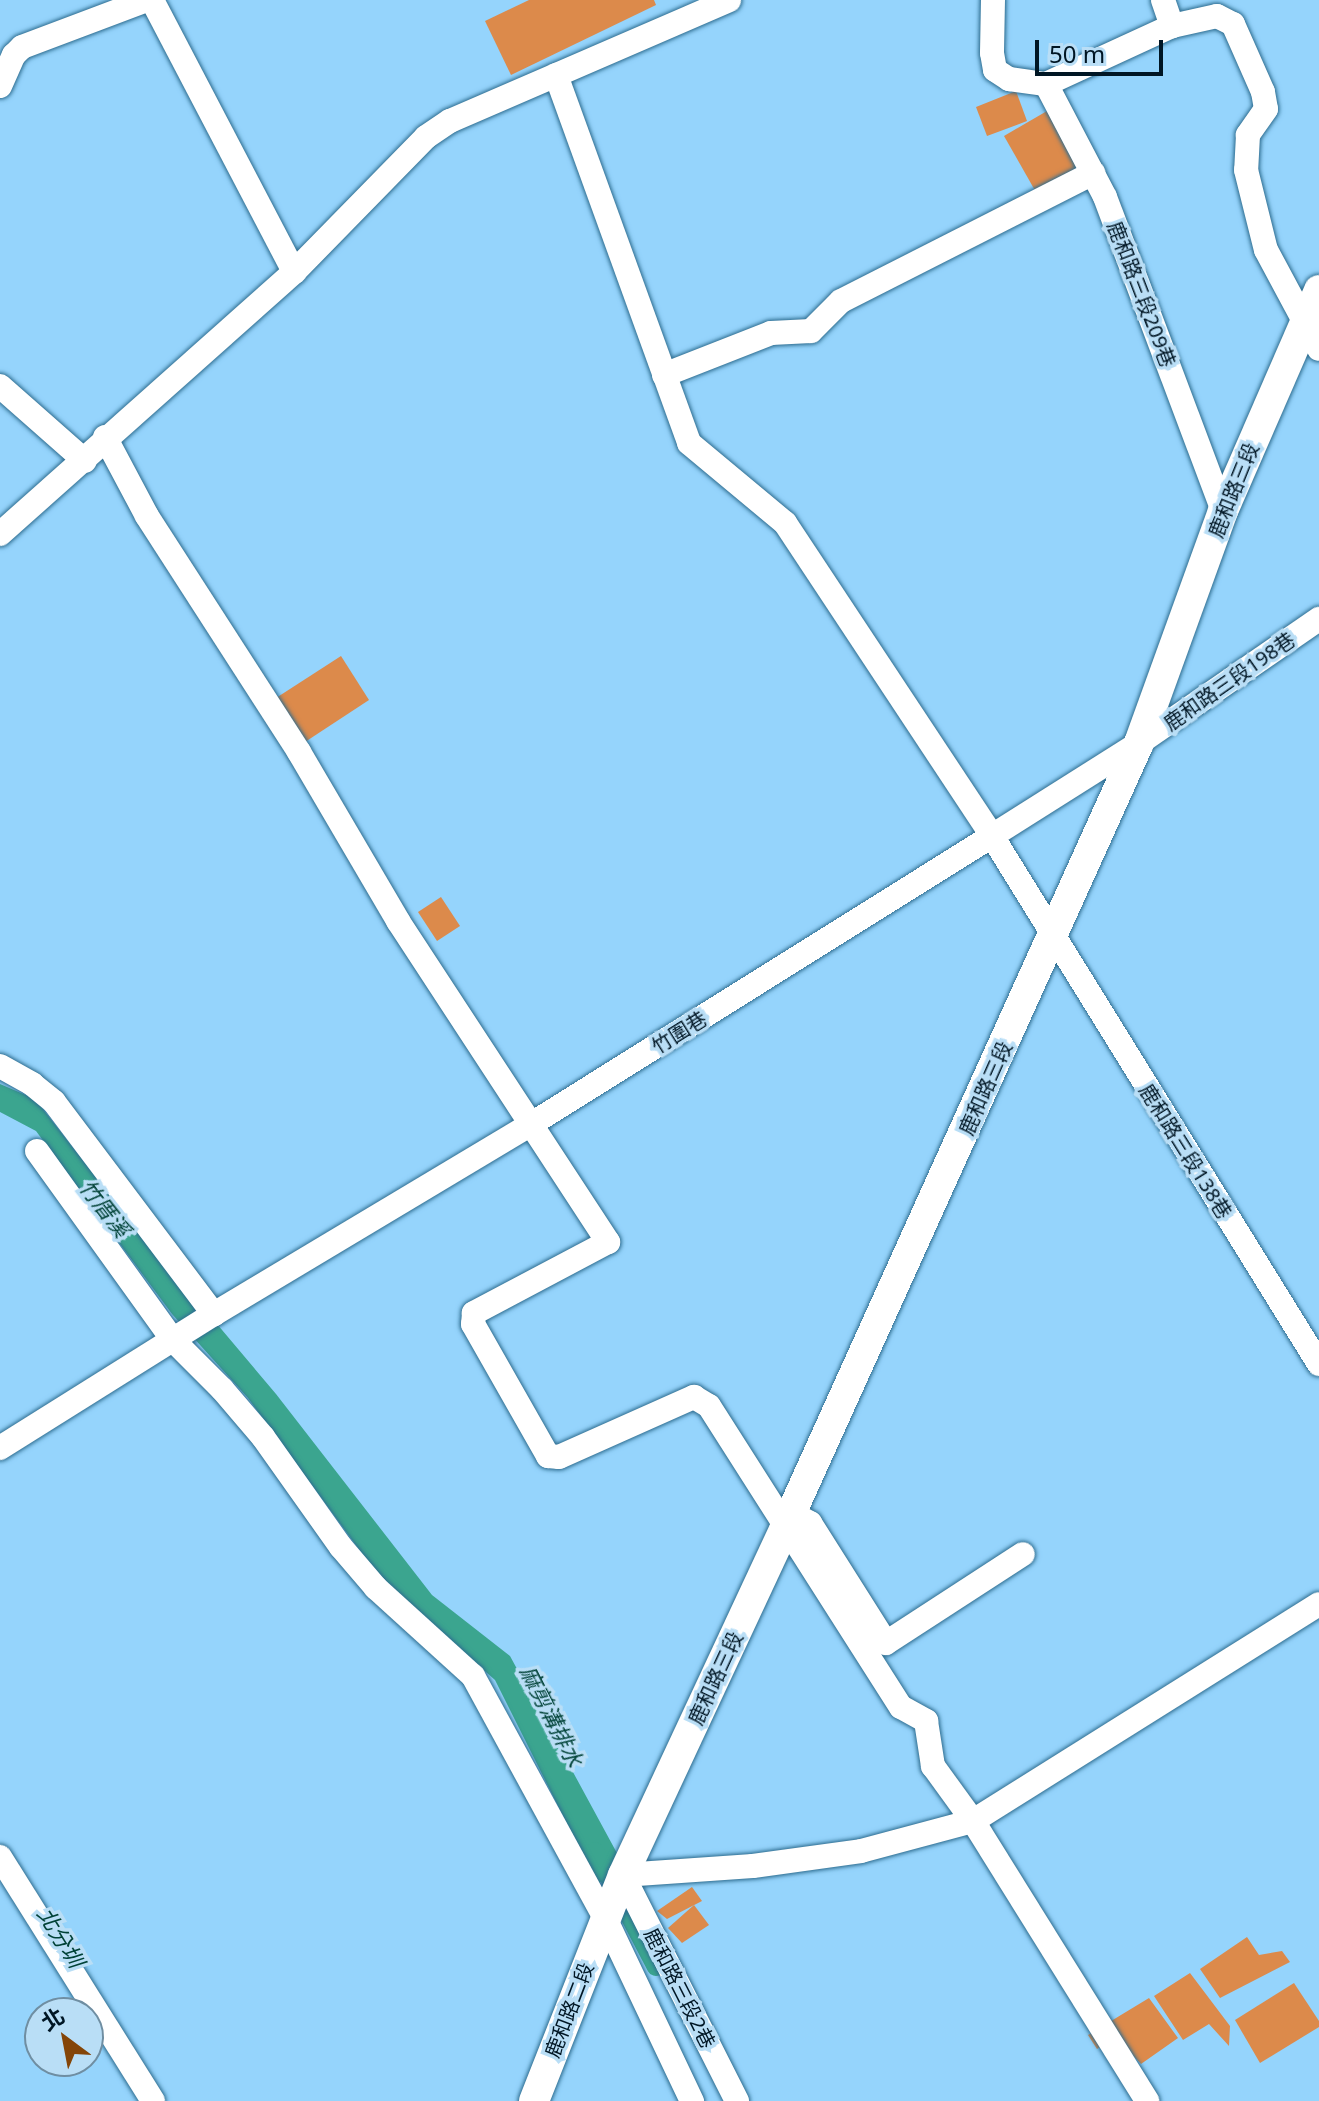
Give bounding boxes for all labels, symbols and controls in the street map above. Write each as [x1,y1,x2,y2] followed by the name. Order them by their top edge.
[1039,24,1167,74] scale bar
[1049,37,1105,70] text: 50 m
[1103,218,1181,370] street label: 鹿和路三段209巷
[1203,439,1263,541] street label: 鹿和路三段
[1159,627,1299,735] street label: 鹿和路三段198巷
[647,1006,711,1058] street label: 竹圍巷
[954,1037,1016,1139] street label: 鹿和路三段
[1135,1079,1237,1223] street label: 鹿和路三段138巷
[74,1174,136,1242] water label: 竹厝溪
[683,1628,747,1728] street label: 鹿和路三段
[515,1661,589,1771] water label: 麻剪溝排水
[32,1902,90,1972] water label: 北分圳
[639,1924,721,2052] street label: 鹿和路三段2巷
[540,1959,598,2061] street label: 鹿和路二段
[24,1997,104,2077] north arrow
[35,2000,70,2037] text: 北

